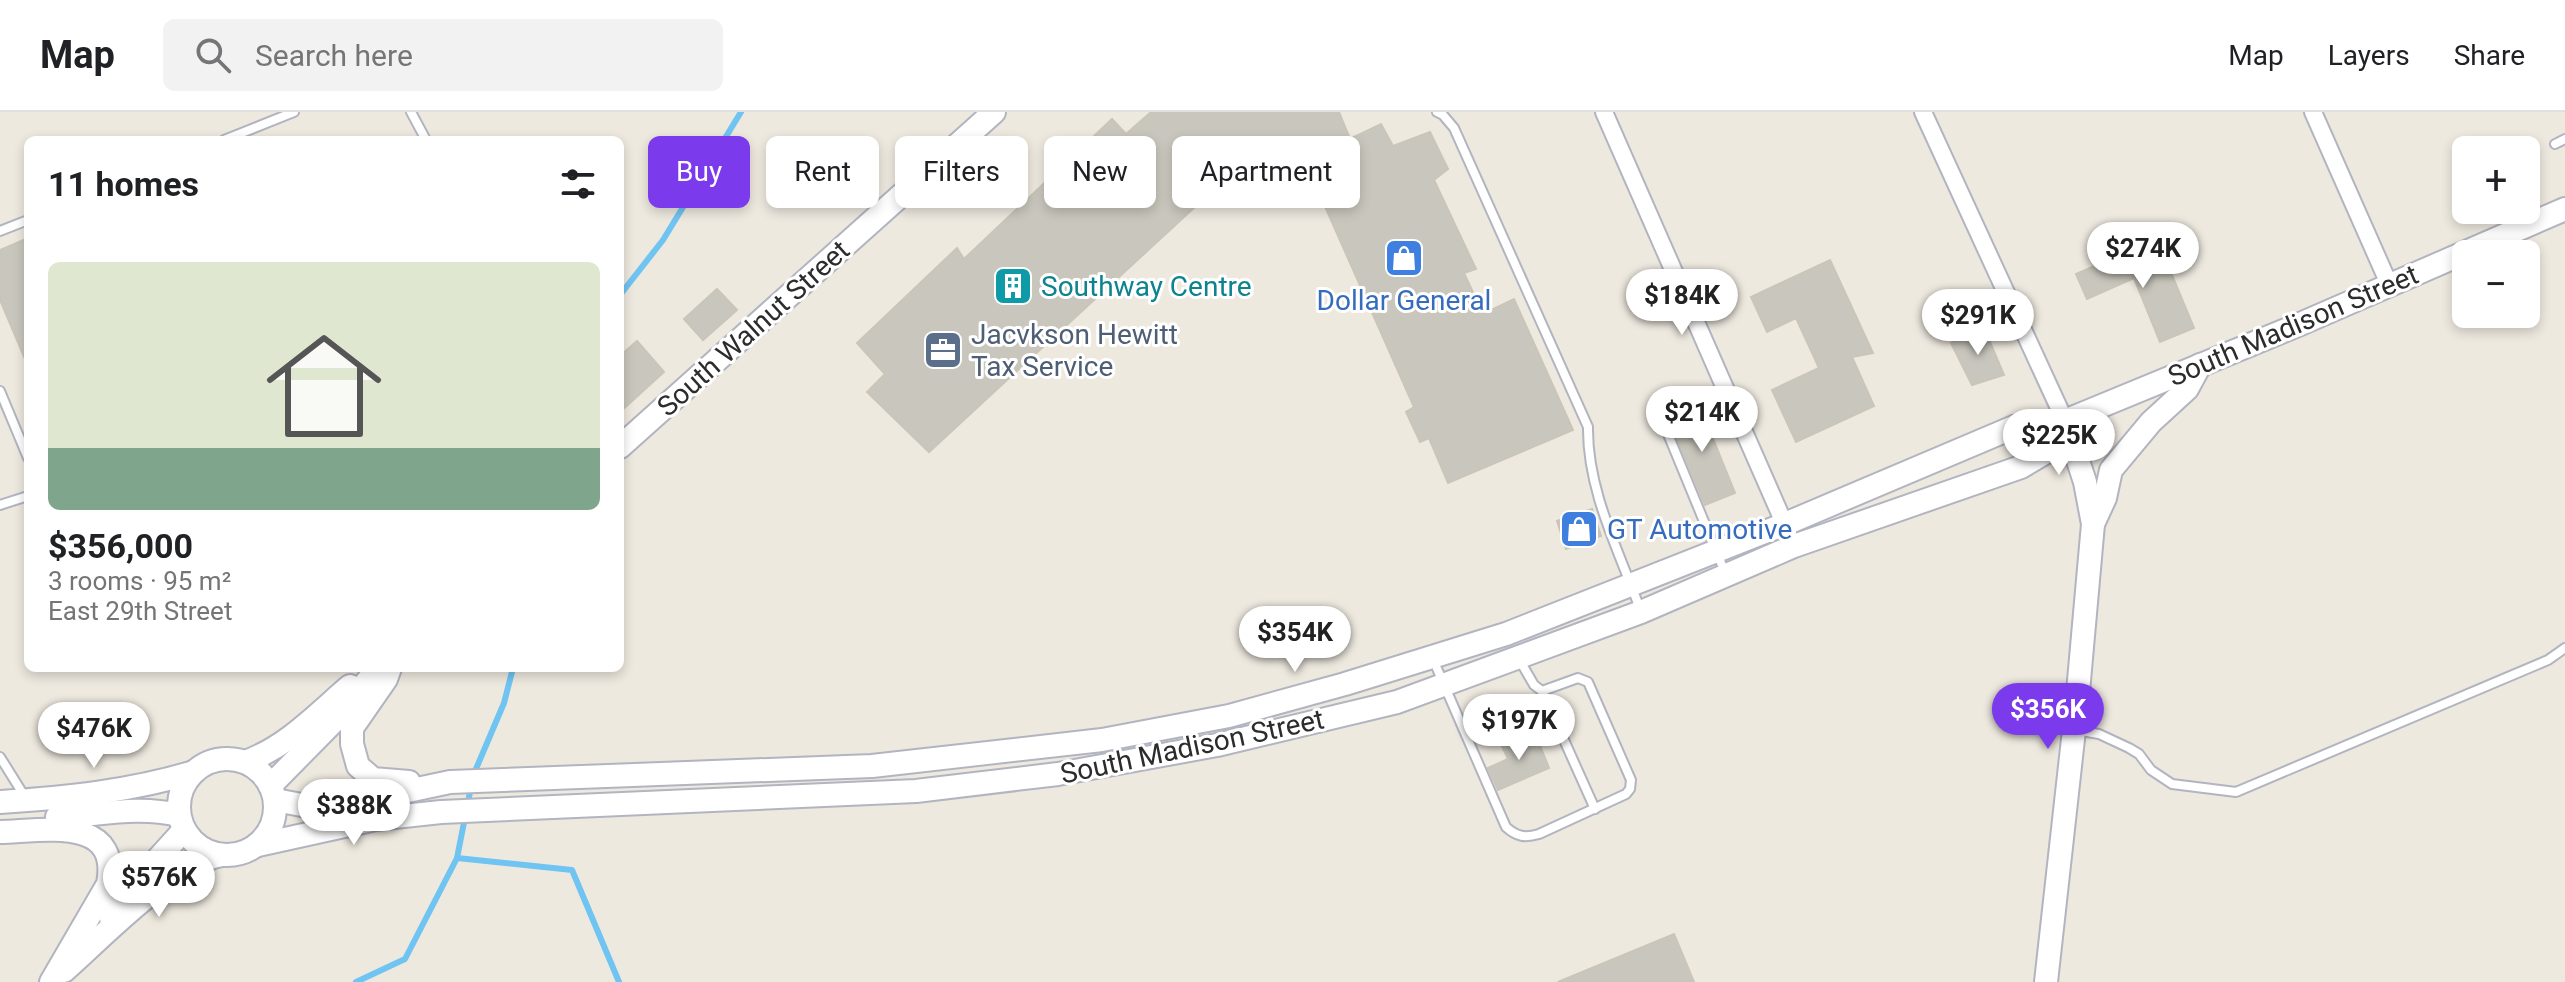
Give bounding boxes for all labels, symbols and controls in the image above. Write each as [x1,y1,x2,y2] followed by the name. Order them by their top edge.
[163,19,723,91] search box
[40,33,115,77] text: Map
[191,33,235,77] icon: search
[255,38,413,73] text: Search here
[2228,39,2284,72] text: Map
[2328,39,2410,72] text: Layers
[2454,39,2525,72] text: Share
[648,136,750,208] chip: Buy
[766,136,879,208] chip: Rent
[895,136,1028,208] chip: Filters
[1044,136,1156,208] chip: New
[1172,136,1360,208] chip: Apartment
[2452,136,2540,328] map controls
[2452,136,2540,224] button: +
[556,162,600,206] icon: filters
[48,164,199,204] text: 11 homes
[2087,222,2199,290] pin: $274K
[2105,233,2181,263] text: $274K
[651,234,856,423] street label: South Walnut Street
[1383,237,1425,279] shop icon: Dollar General
[2452,240,2540,328] button: −
[2163,258,2423,393] street label: South Madison Street
[992,265,1034,307] building icon: Southway Centre
[1626,269,1738,337] pin: $184K
[1041,270,1252,303] place label: Southway Centre
[1644,280,1720,310] text: $184K
[1317,284,1491,317] place label: Dollar General
[1922,289,2034,357] pin: $291K
[1940,300,2016,330] text: $291K
[252,314,396,458] icon: home
[971,318,1178,383] place label: Jacvkson Hewitt Tax Service
[922,329,964,371] office icon: Jacvkson Hewitt Tax Service
[1646,386,1758,454] pin: $214K
[1664,397,1740,427] text: $214K
[2003,409,2115,477] pin: $225K
[2021,420,2097,450] text: $225K
[1558,508,1600,550] shop icon: GT Automotive
[1607,513,1792,546] place label: GT Automotive
[48,526,193,566] text: $356,000
[48,566,231,596] text: 3 rooms · 95 m²
[48,596,232,626] text: East 29th Street
[1239,606,1351,674] pin: $354K
[1257,617,1333,647] text: $354K
[1992,683,2104,751] pin: $356K
[1463,694,1575,762] pin: $197K
[2010,694,2086,724] text: $356K
[38,702,150,770] pin: $476K
[1057,702,1327,791] street label: South Madison Street
[1481,705,1557,735] text: $197K
[56,713,132,743] text: $476K
[298,779,410,847] pin: $388K
[316,790,392,820] text: $388K
[103,851,215,919] pin: $576K
[121,862,197,892] text: $576K

